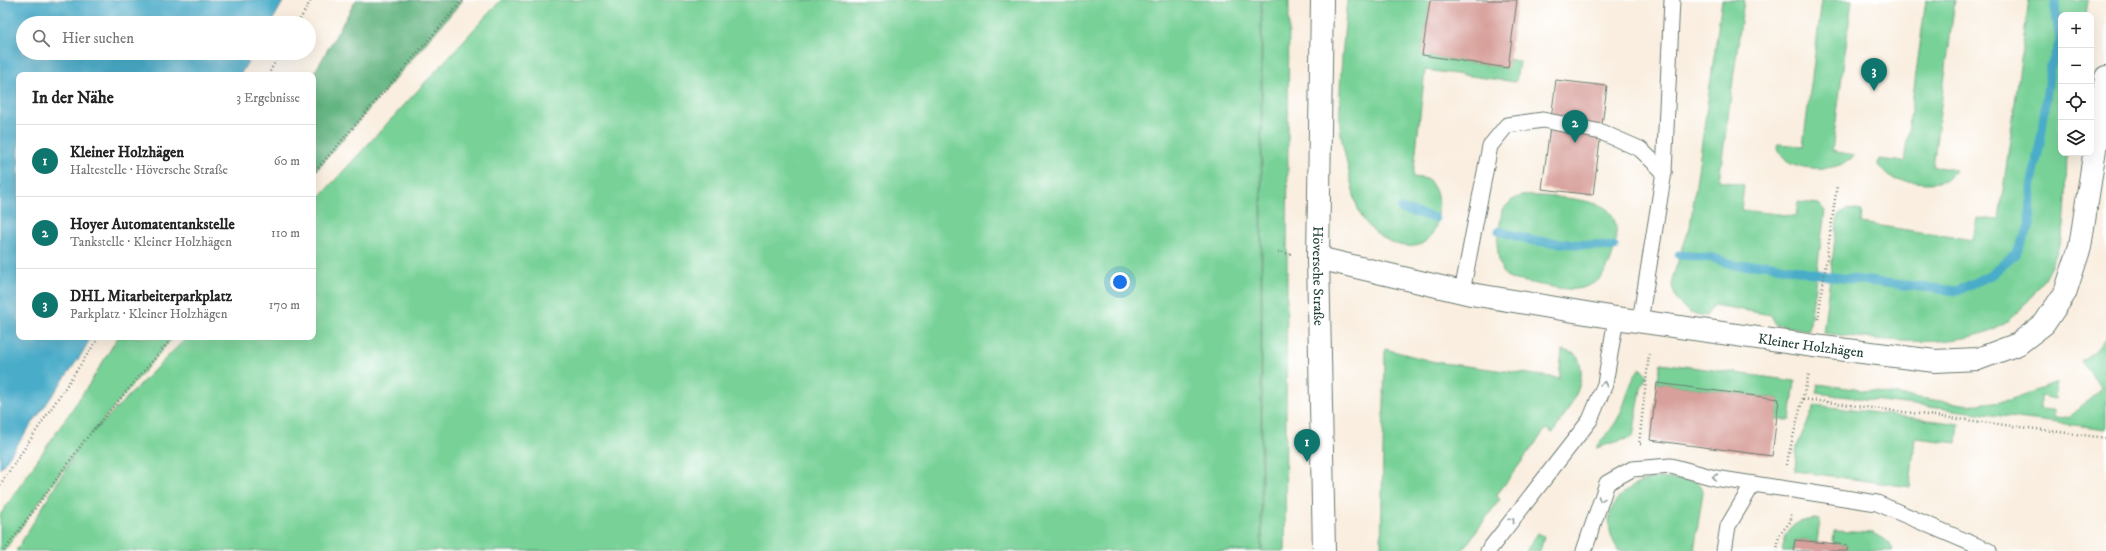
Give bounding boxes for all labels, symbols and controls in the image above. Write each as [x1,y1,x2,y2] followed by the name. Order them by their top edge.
[2058,12,2094,156] map controls
[2058,12,2094,48] button: +
[16,16,316,60] search box
[30,27,52,49] icon: search
[62,29,134,48] text: Hier suchen
[2058,48,2094,84] button: −
[1861,58,1887,91] pin: 3
[2058,84,2094,120] button: locate
[32,87,114,109] text: In der Nähe
[236,90,300,106] text: 3 Ergebnisse
[1562,110,1588,143] pin: 2
[2058,120,2094,156] button: layers
[70,143,184,162] text: Kleiner Holzhägen
[43,153,47,169] text: 1
[274,153,300,169] text: 60 m
[70,162,228,178] text: Haltestelle · Höversche Straße
[70,215,235,234] text: Hoyer Automatentankstelle
[42,225,48,241] text: 2
[271,225,300,241] text: 110 m
[1308,226,1327,326] street label: Höversche Straße
[70,234,232,250] text: Tankstelle · Kleiner Holzhägen
[1110,272,1130,292] your location
[70,287,232,306] text: DHL Mitarbeiterparkplatz
[43,297,47,313] text: 3
[269,297,300,313] text: 170 m
[70,306,227,322] text: Parkplatz · Kleiner Holzhägen
[1757,330,1865,362] street label: Kleiner Holzhägen
[1599,381,1608,388] one-way arrow
[1294,429,1320,462] pin: 1
[1711,474,1718,482] one-way arrow
[1597,495,1606,502] one-way arrow
[1507,518,1514,525] one-way arrow

